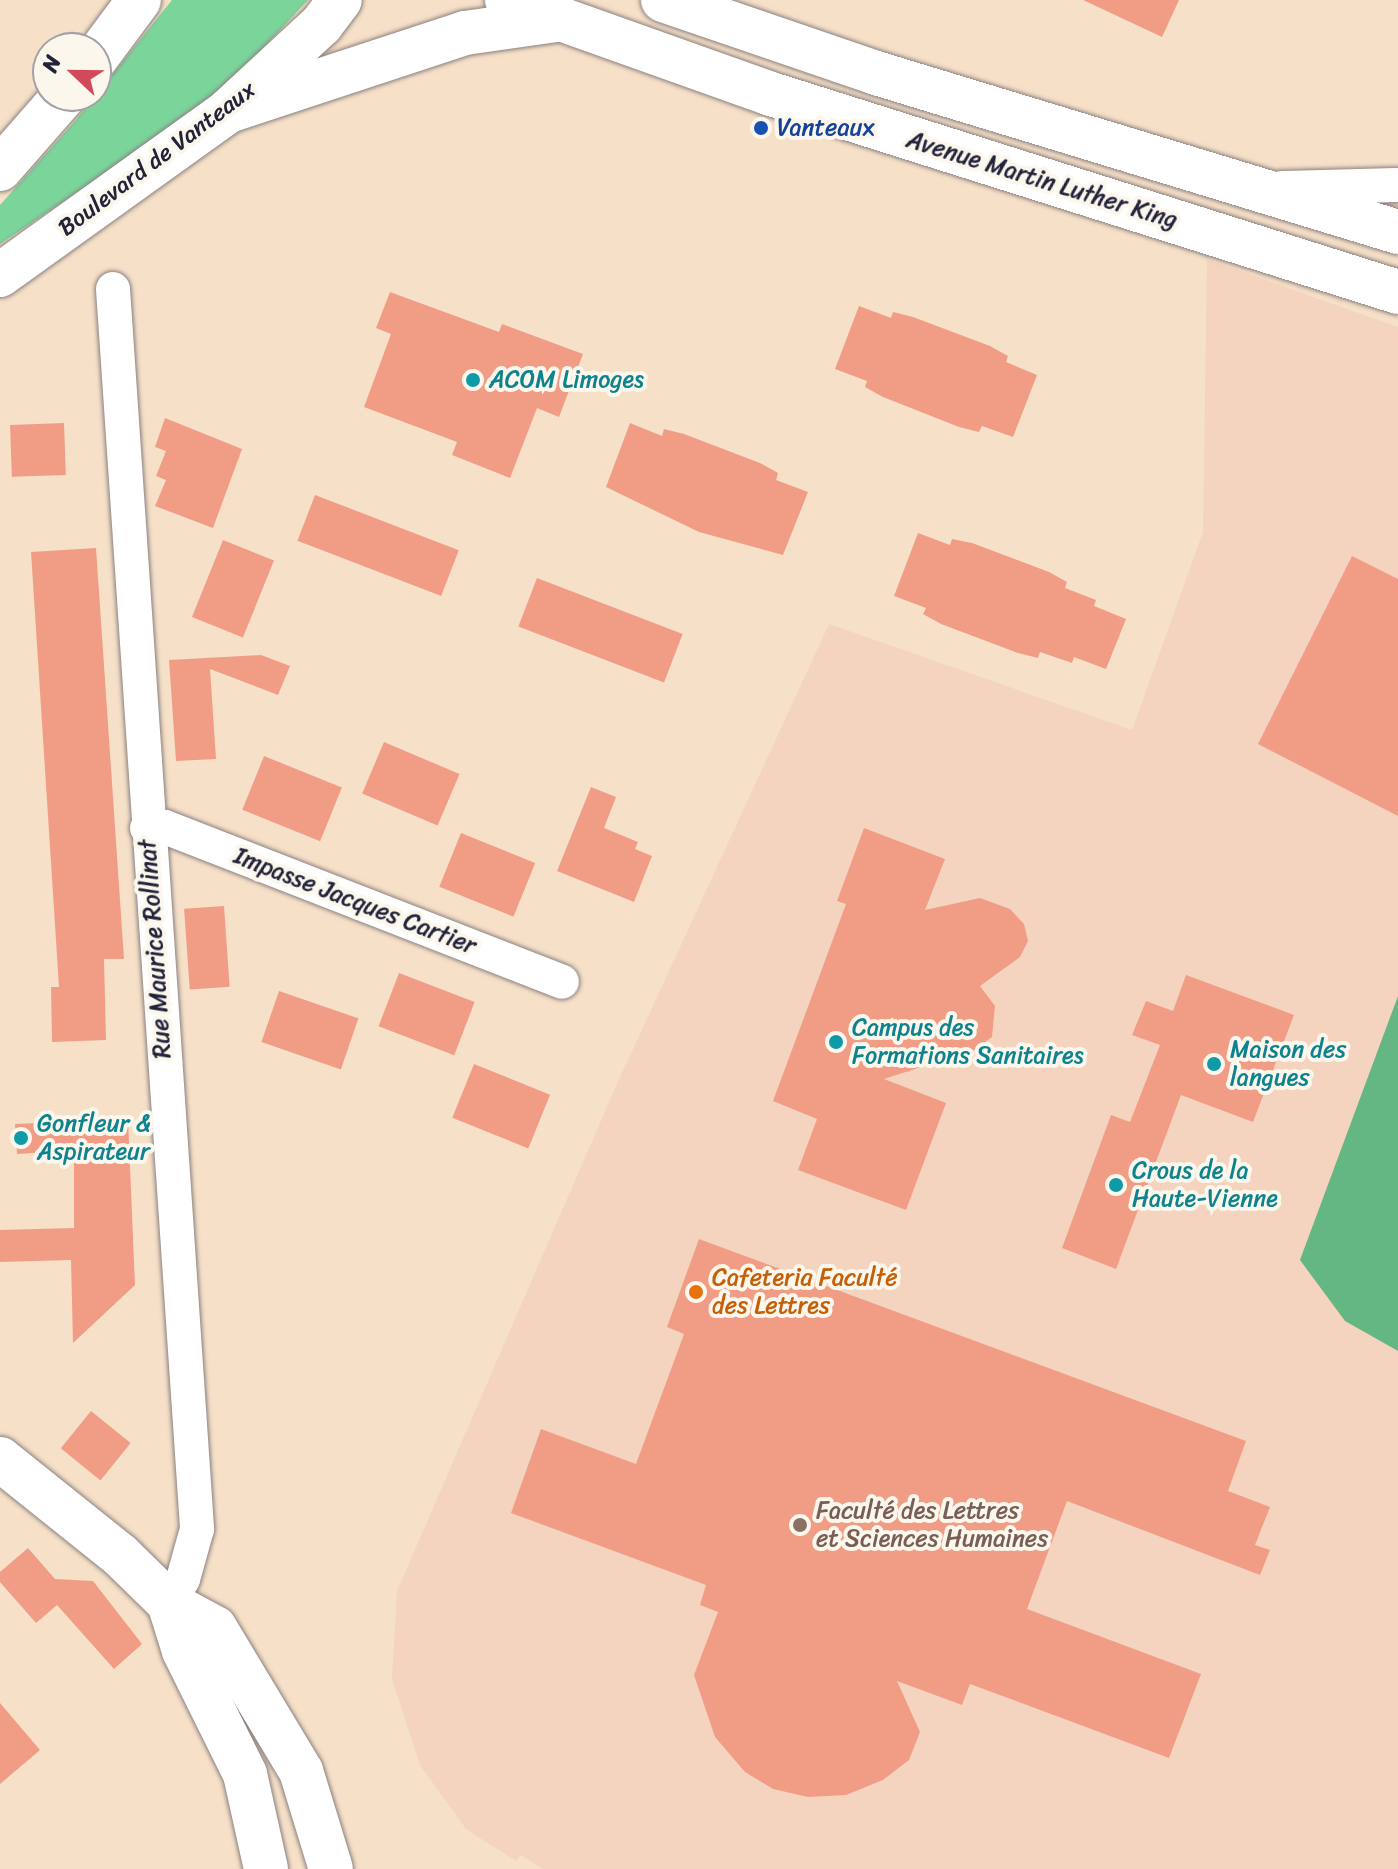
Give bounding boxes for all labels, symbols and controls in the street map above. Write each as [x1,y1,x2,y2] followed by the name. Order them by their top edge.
[32,32,112,112] north arrow
[30,49,72,78] text: N
[53,75,261,243] street label: Boulevard de Vanteaux
[777,114,875,142] place label: Vanteaux
[752,119,770,137] marker: Vanteaux
[903,125,1181,235] street label: Avenue Martin Luther King
[489,366,644,394] place label: ACOM Limoges
[464,371,482,389] marker: ACOM Limoges
[133,838,177,1060] street label: Rue Maurice Rollinat
[231,842,479,960] street label: Impasse Jacques Cartier
[852,1014,1085,1070] place label: Campus des Formations Sanitaires
[827,1033,845,1051] marker: Campus des Formations Sanitaires
[1230,1036,1346,1092] place label: Maison des langues
[1205,1055,1223,1073] marker: Maison des langues
[37,1110,151,1166] place label: Gonfleur & Aspirateur
[12,1129,30,1147] marker: Gonfleur & Aspirateur
[1132,1157,1278,1213] place label: Crous de la Haute-Vienne
[1107,1176,1125,1194] marker: Crous de la Haute-Vienne
[712,1264,898,1320] place label: Cafeteria Faculté des Lettres
[687,1283,705,1301] marker: Cafeteria Faculté des Lettres
[816,1497,1047,1553] place label: Faculté des Lettres et Sciences Humaines
[791,1516,809,1534] marker: Faculté des Lettres et Sciences Humaines

